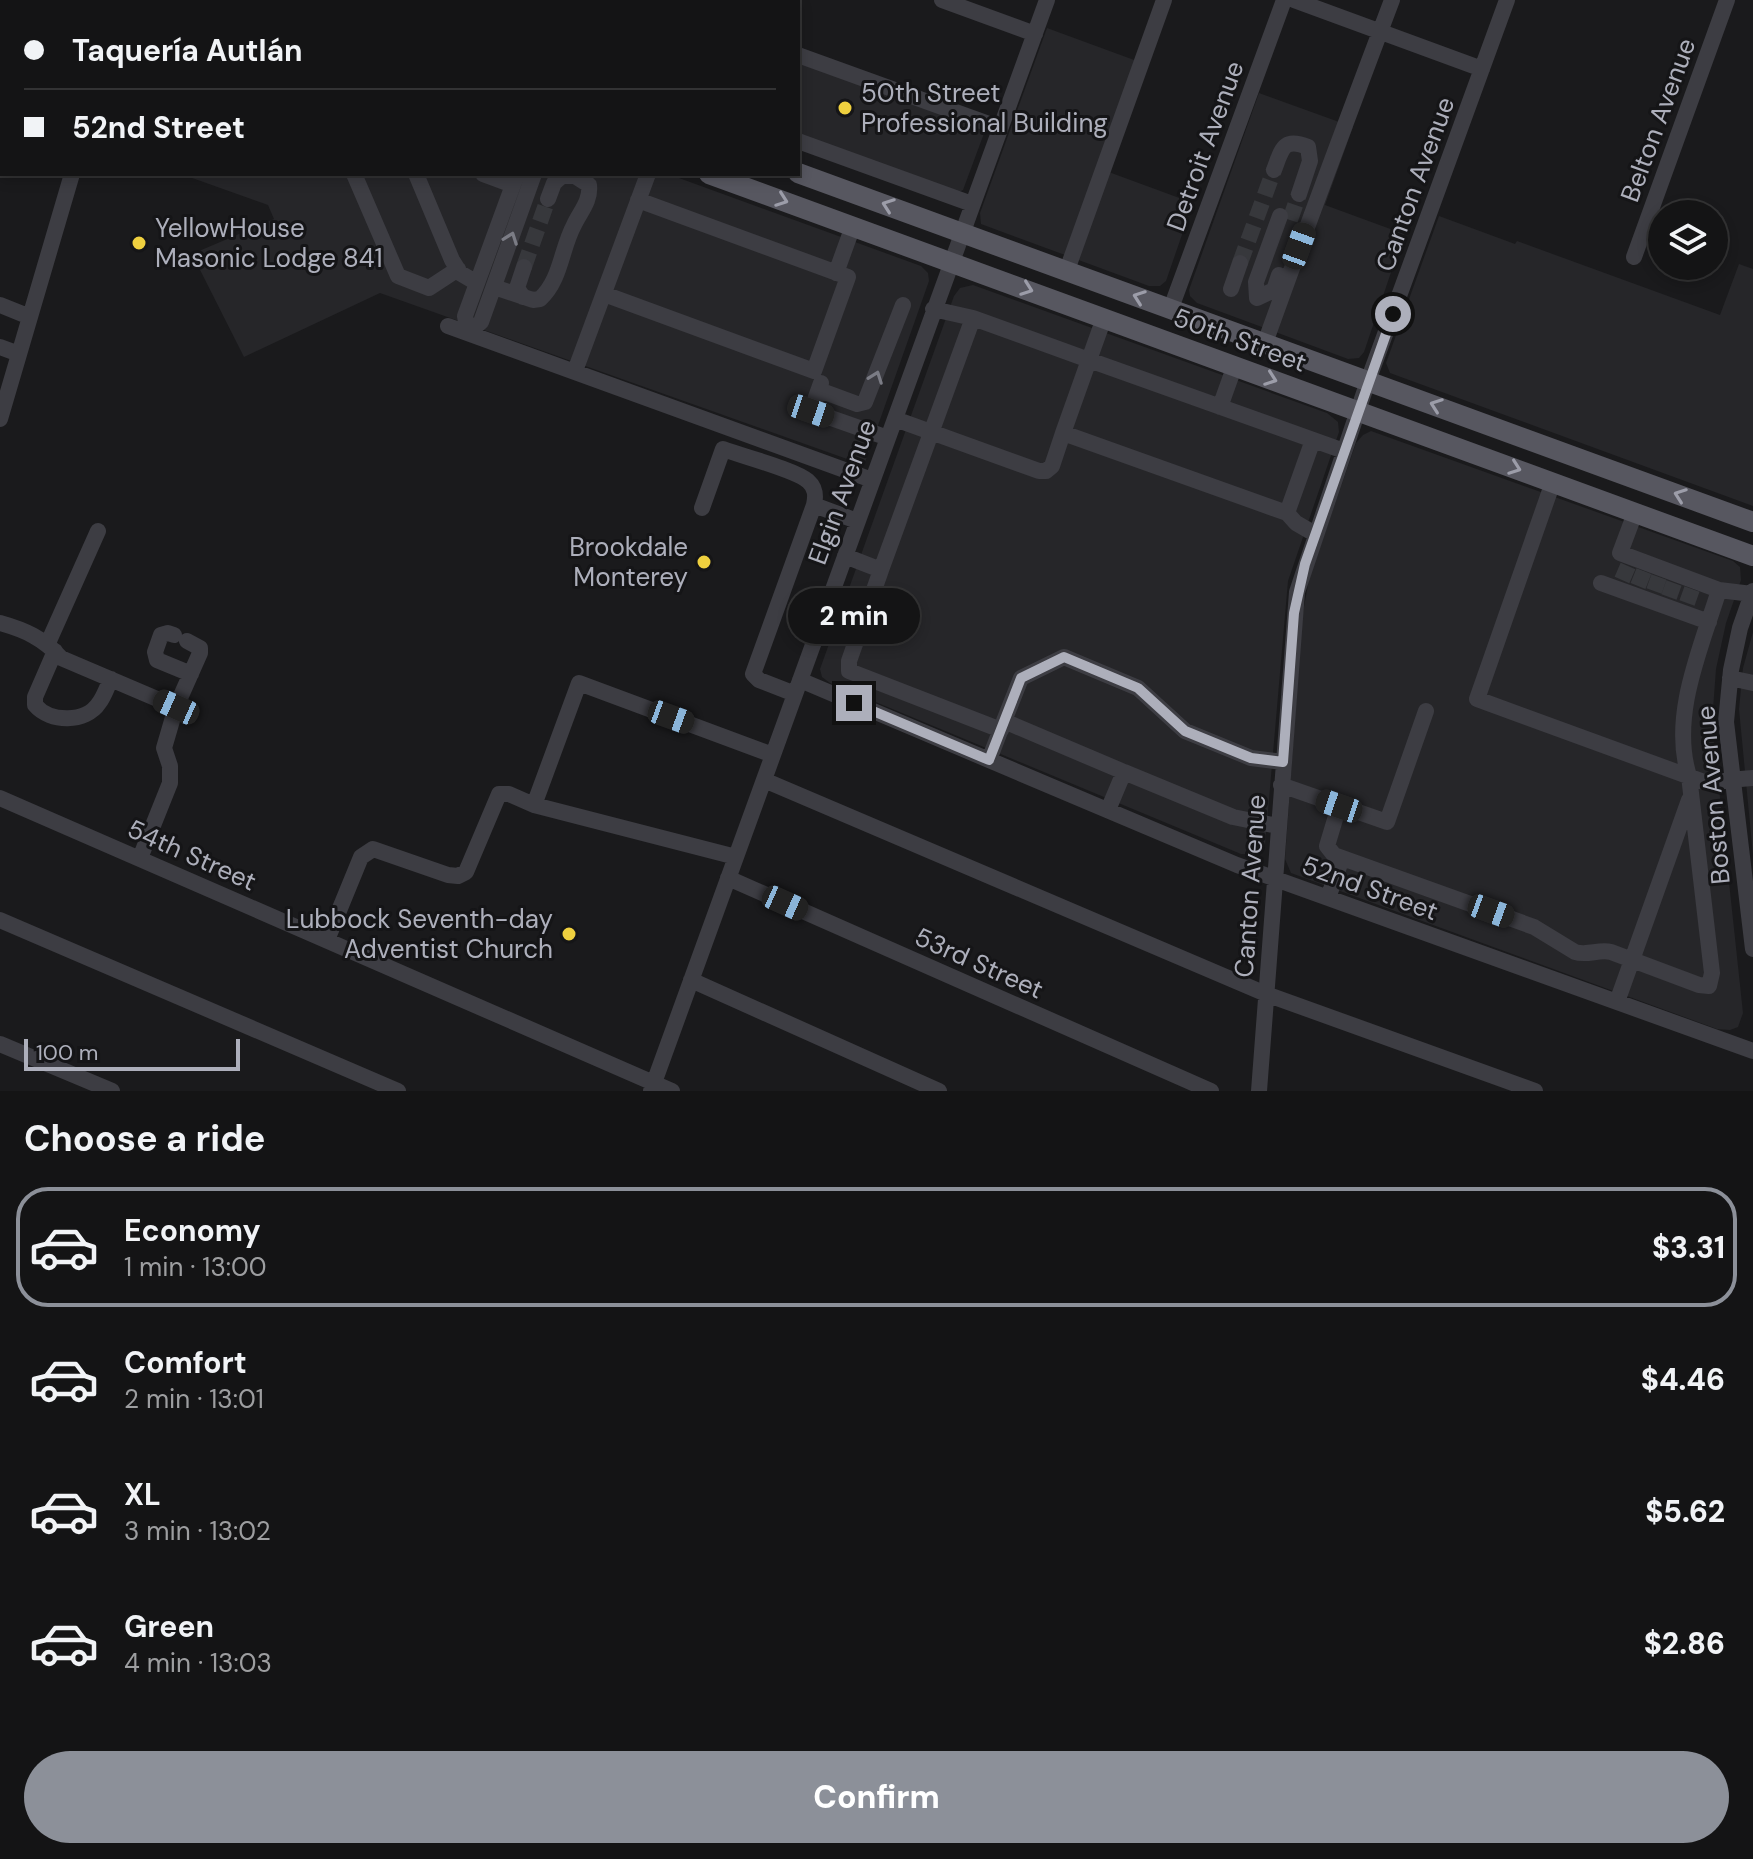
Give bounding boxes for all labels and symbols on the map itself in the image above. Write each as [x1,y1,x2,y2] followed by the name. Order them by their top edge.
[1613,34,1703,206] street label: Belton Avenue
[1158,56,1252,236] street label: Detroit Avenue
[861,76,1108,140] place label: 50th Street Professional Building
[1368,92,1462,276] street label: Canton Avenue
[836,99,854,117] marker: 50th Street Professional Building
[774,191,788,207] one-way arrow
[882,199,896,215] one-way arrow
[155,211,383,275] place label: YellowHouse Masonic Lodge 841
[1280,219,1318,273] car
[501,232,518,246] one-way arrow
[130,234,148,252] marker: YellowHouse Masonic Lodge 841
[1019,279,1033,296] one-way arrow
[1133,290,1147,307] one-way arrow
[1375,296,1411,332] route start
[1169,300,1311,380] street label: 50th Street
[1263,369,1277,385] one-way arrow
[867,371,883,385] one-way arrow
[784,392,838,430] car
[1430,399,1444,415] one-way arrow
[800,415,884,569] street label: Elgin Avenue
[1507,458,1521,475] one-way arrow
[1674,488,1688,505] one-way arrow
[569,530,688,594] place label: Brookdale Monterey
[695,553,713,571] marker: Brookdale Monterey
[788,587,920,643] callout: 2 min
[836,685,872,721] route end
[149,686,203,728] car
[644,698,698,736] car
[1688,704,1738,886] street label: Boston Avenue
[1312,787,1366,825] car
[1227,793,1273,979] street label: Canton Avenue
[122,812,262,898] street label: 54th Street
[1297,848,1443,928] street label: 52nd Street
[758,882,812,924] car
[1464,892,1518,930] car
[286,902,553,966] place label: Lubbock Seventh-day Adventist Church
[909,920,1049,1006] street label: 53rd Street
[560,925,578,943] marker: Lubbock Seventh-day Adventist Church
[24,1035,240,1071] scale bar

